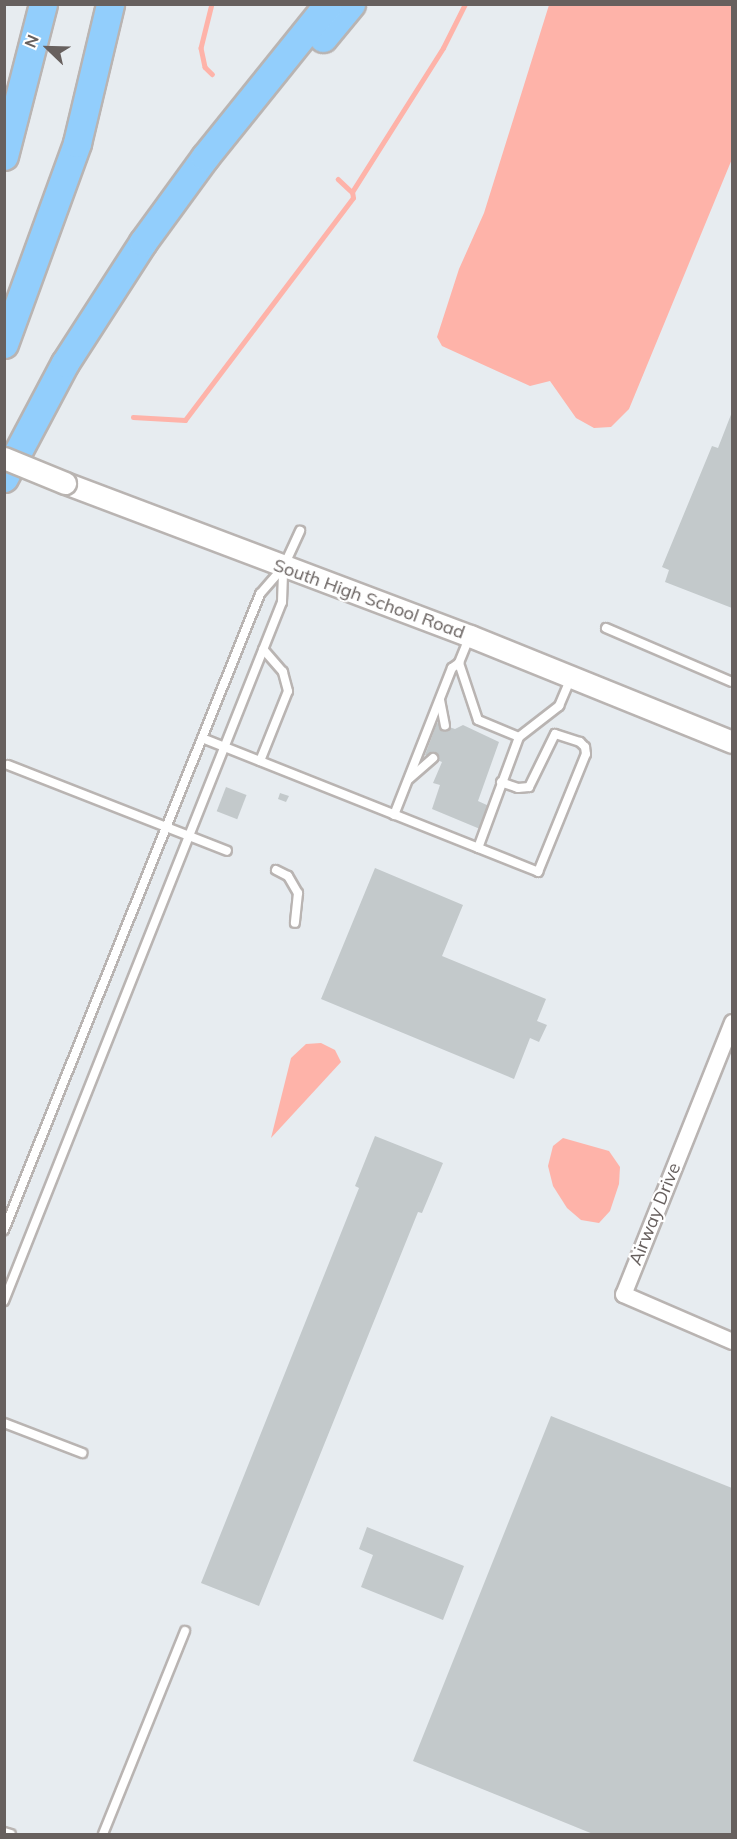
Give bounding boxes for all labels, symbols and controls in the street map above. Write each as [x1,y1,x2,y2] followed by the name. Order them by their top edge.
[18,18,78,78] north arrow
[20,31,43,50] text: N
[270,554,468,644] street label: South High School Road
[625,1160,685,1268] street label: Airway Drive

